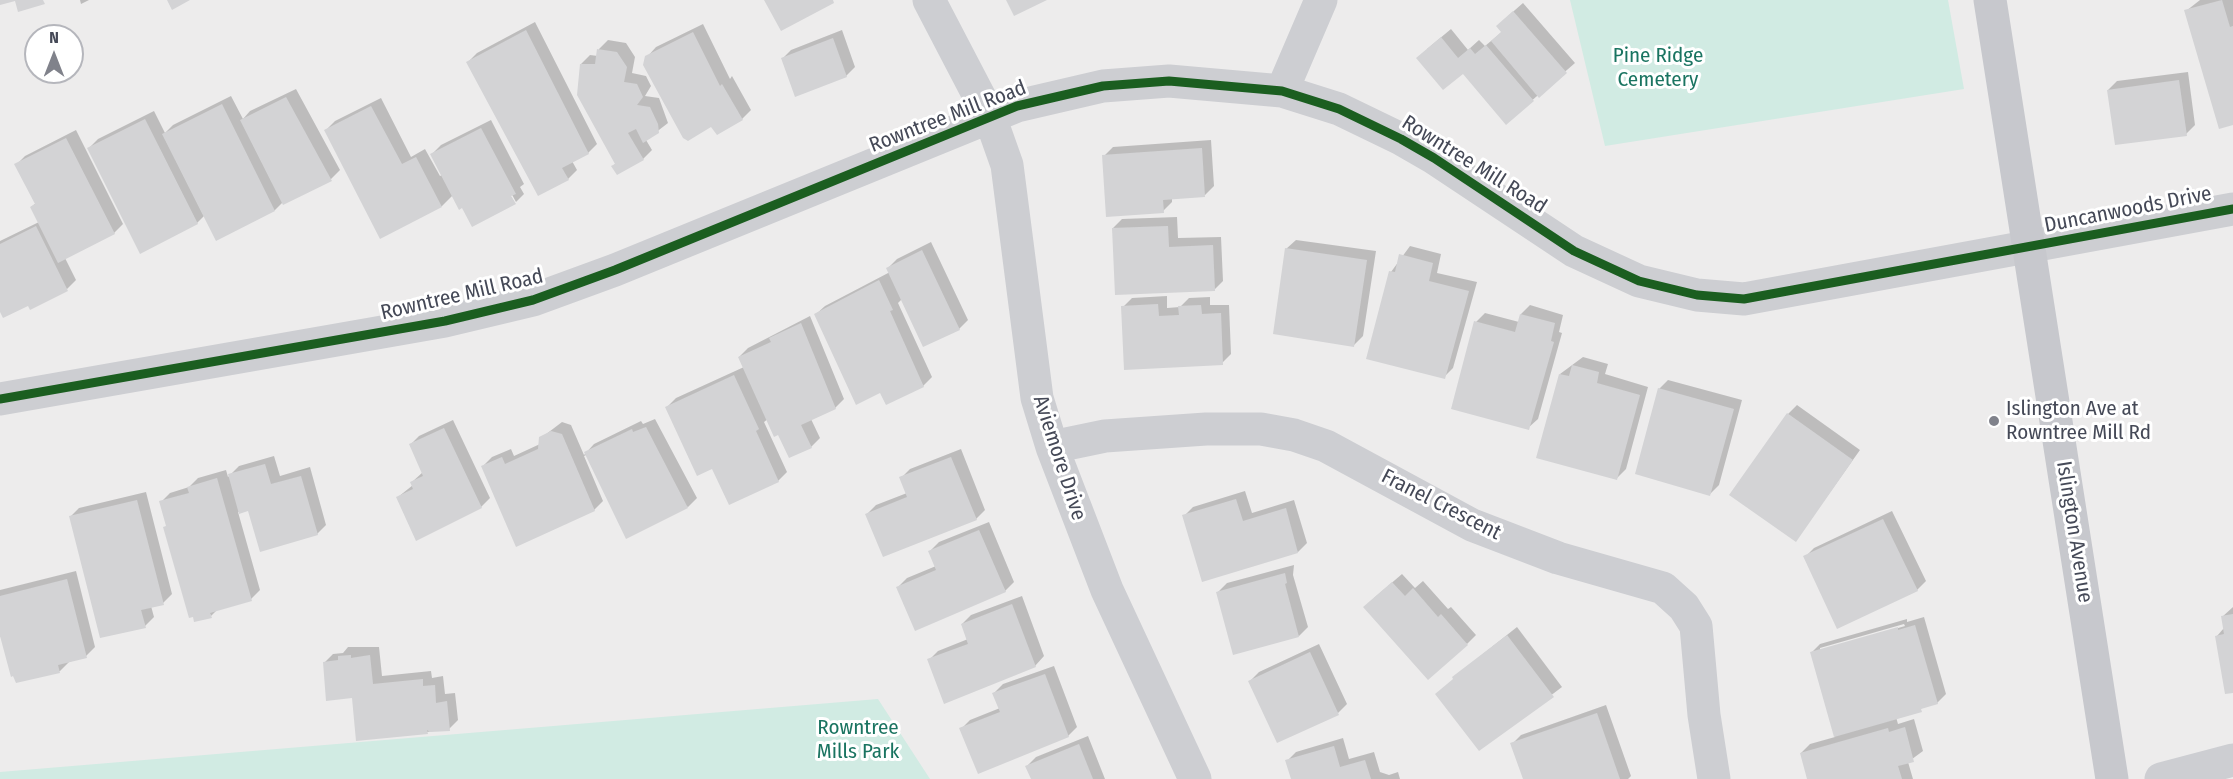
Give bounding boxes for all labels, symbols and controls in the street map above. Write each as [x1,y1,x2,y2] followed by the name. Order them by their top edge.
[24,24,84,84] north arrow
[49,28,59,47] text: N
[1613,43,1703,93] park label: Pine Ridge Cemetery
[866,75,1030,159] street label: Rowntree Mill Road
[1397,110,1551,220] street label: Rowntree Mill Road
[2042,181,2214,239] street label: Duncanwoods Drive
[378,264,546,326] street label: Rowntree Mill Road
[1027,392,1091,524] street label: Aviemore Drive
[2006,396,2151,446] place label: Islington Ave at Rowntree Mill Rd
[1987,414,2001,428] marker: Islington Ave at Rowntree Mill Rd
[2050,459,2098,605] street label: Islington Avenue
[1377,464,1505,546] street label: Franel Crescent
[817,715,899,765] park label: Rowntree Mills Park

